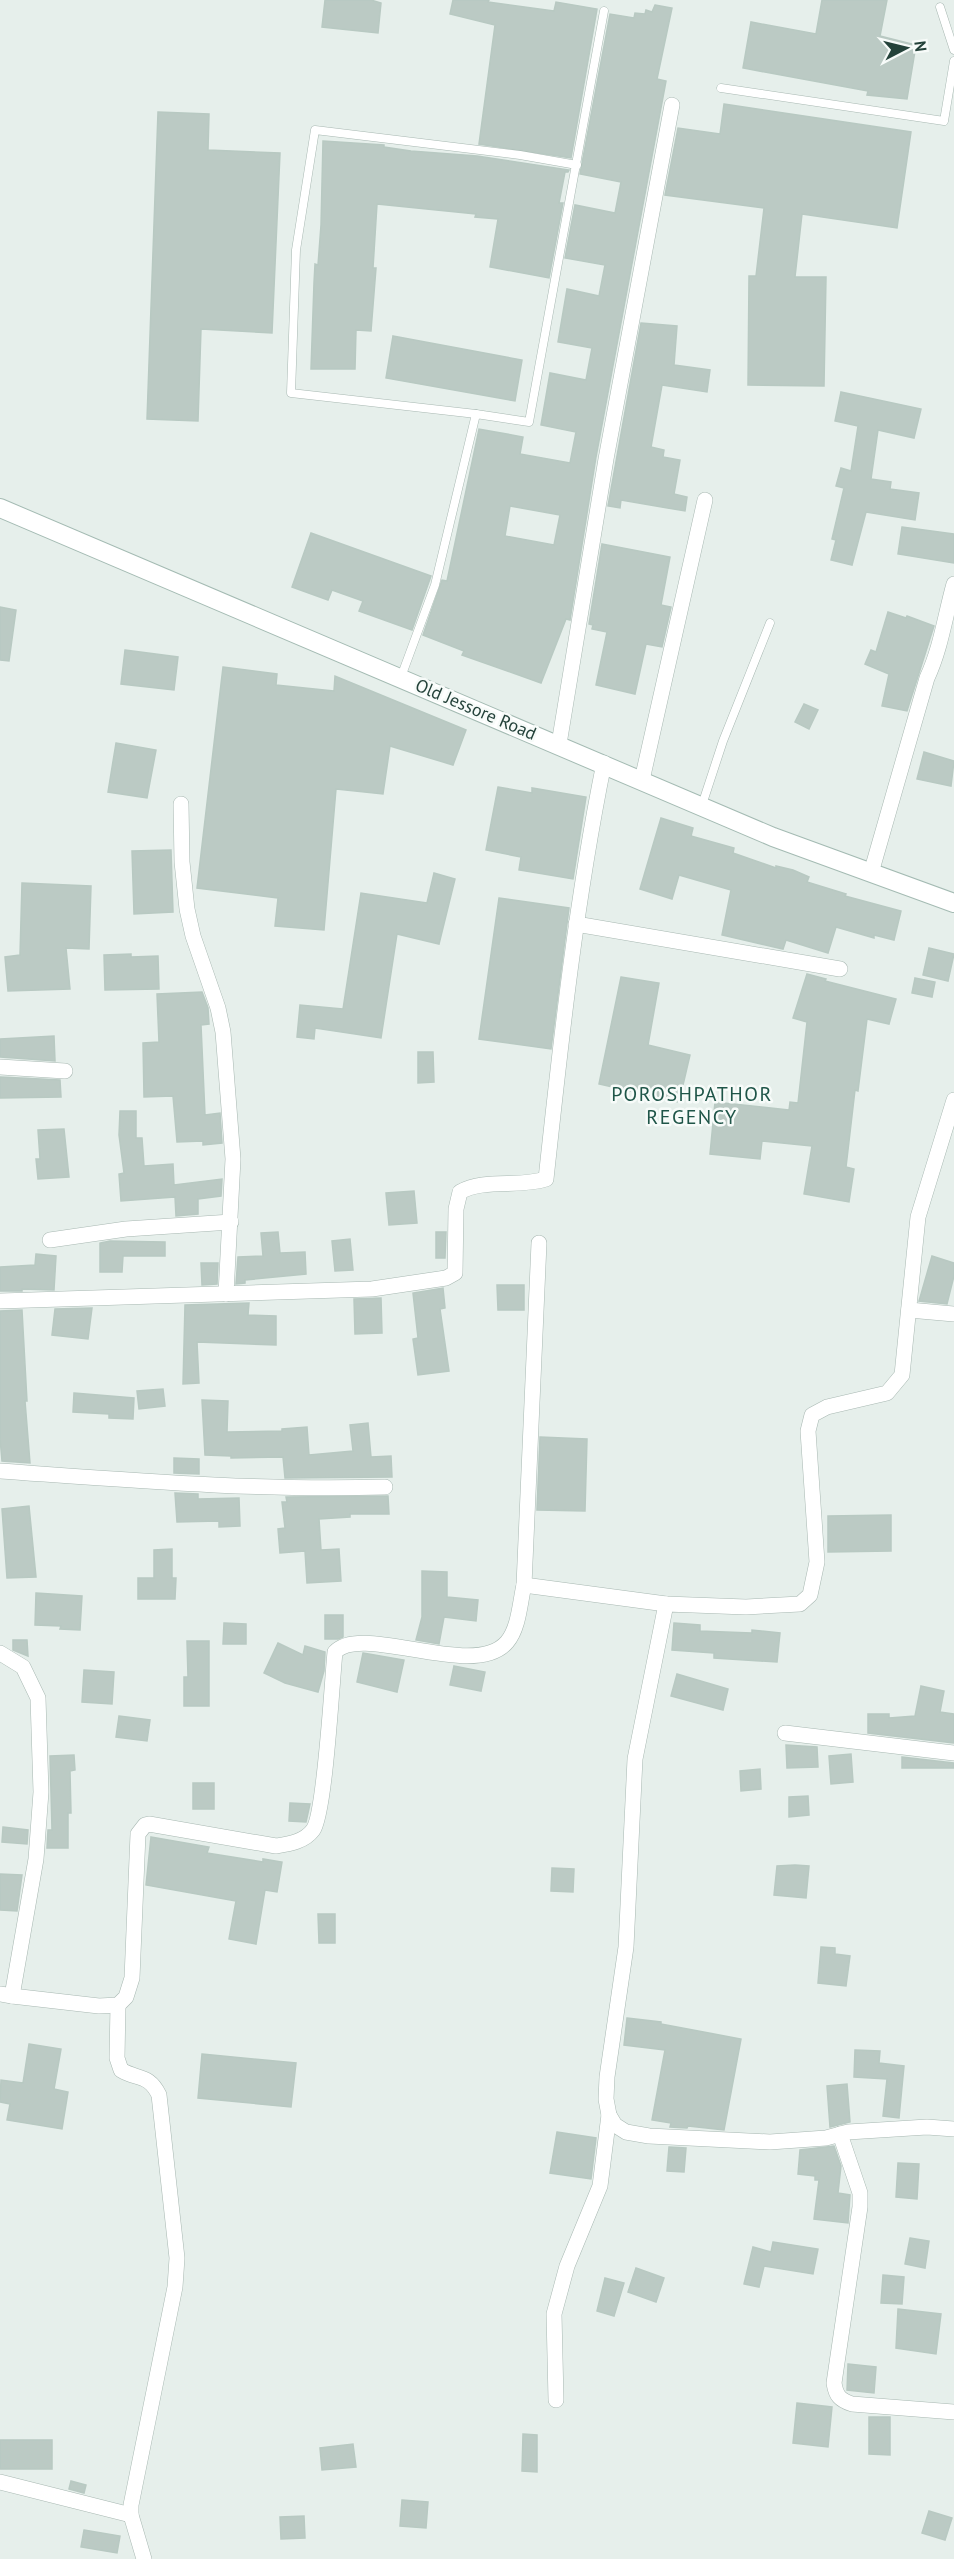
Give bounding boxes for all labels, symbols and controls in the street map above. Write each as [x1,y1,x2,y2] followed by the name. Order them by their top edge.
[876,18,936,78] north arrow
[910,40,931,53] text: N
[412,673,540,745] street label: Old Jessore Road
[611,1081,773,1130] district label: POROSHPATHOR REGENCY

